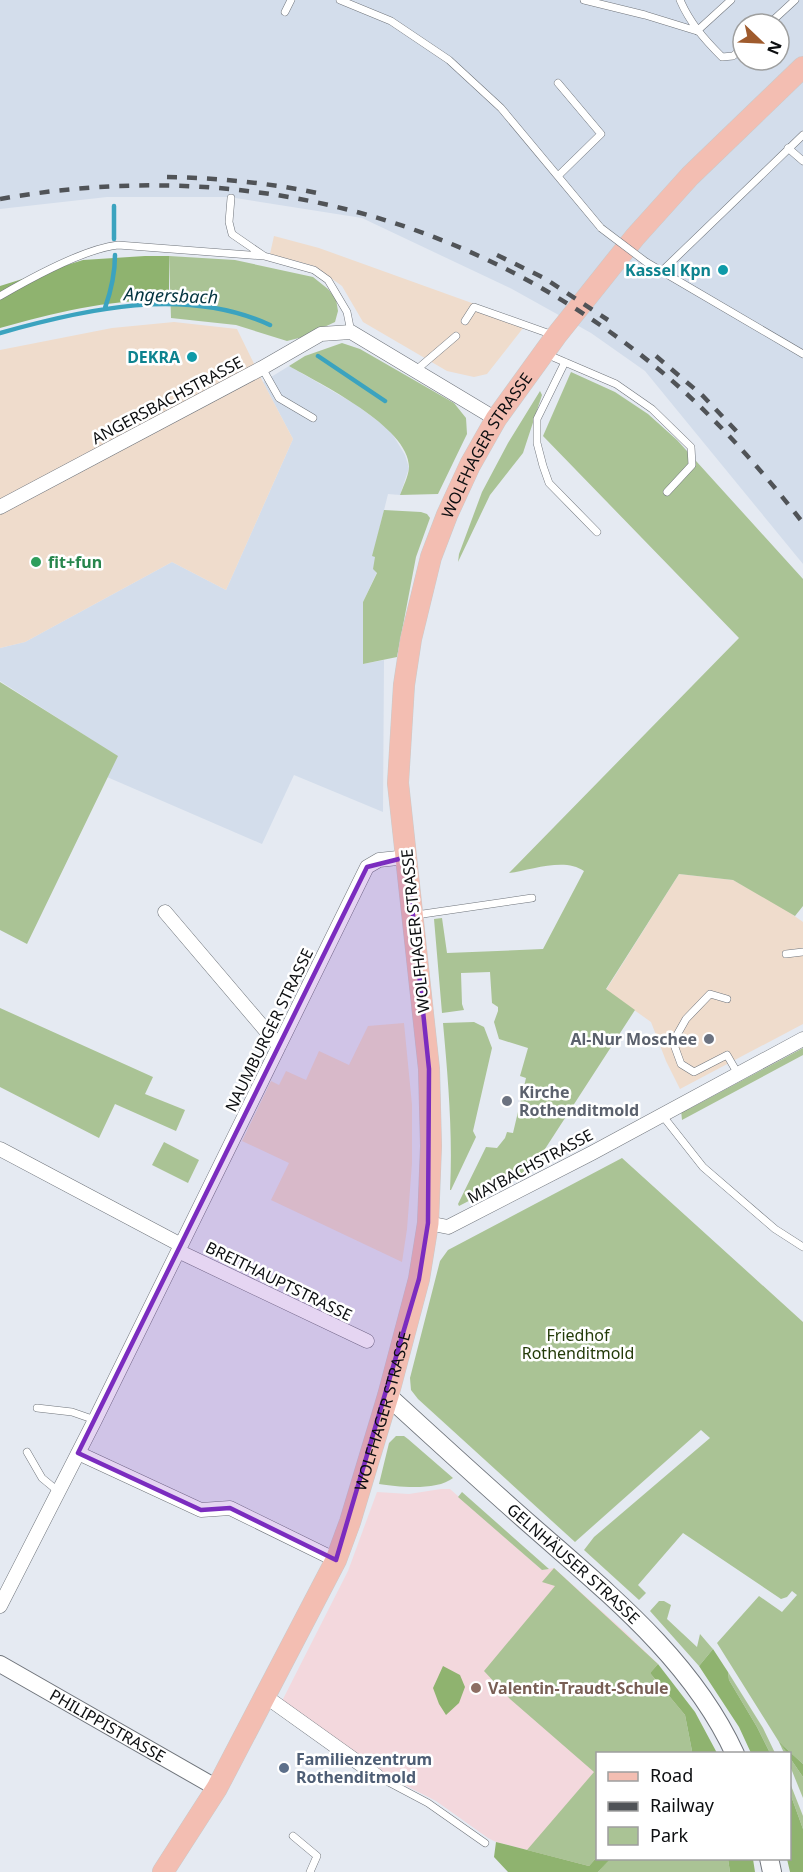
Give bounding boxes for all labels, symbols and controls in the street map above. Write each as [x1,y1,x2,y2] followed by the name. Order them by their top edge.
[731,12,791,72] north arrow
[762,38,787,58] text: N
[625,259,711,281] place label: Kassel Kpn
[716,263,730,277] marker: Kassel Kpn
[122,281,218,309] water label: Angersbach
[127,346,181,368] place label: DEKRA
[185,350,199,364] marker: DEKRA
[88,351,246,449] street label: ANGERSBACHSTRASSE
[436,368,537,522] street label: WOLFHAGER STRASSE
[48,551,102,573] place label: fit+fun
[29,555,43,569] marker: fit+fun
[395,848,435,1014] street label: WOLFHAGER STRASSE
[220,944,318,1116] street label: NAUMBURGER STRASSE
[570,1028,697,1050] place label: Al-Nur Moschee
[702,1032,716,1046] marker: Al-Nur Moschee
[519,1081,639,1121] place label: Kirche Rothenditmold
[500,1094,514,1108] marker: Kirche Rothenditmold
[463,1124,597,1208] street label: MAYBACHSTRASSE
[202,1236,356,1326] street label: BREITHAUPTSTRASSE
[522,1324,634,1364] park label: Friedhof Rothenditmold
[349,1329,416,1494] street label: WOLFHAGER STRASSE
[502,1498,645,1629] street label: GELNHÄUSER STRASSE
[488,1677,669,1699] place label: Valentin-Traudt-Schule
[469,1681,483,1695] marker: Valentin-Traudt-Schule
[46,1684,170,1767] street label: PHILIPPISTRASSE
[296,1748,432,1788] place label: Familienzentrum Rothenditmold
[596,1752,791,1860] legend
[277,1761,291,1775] marker: Familienzentrum Rothenditmold
[650,1763,693,1787] text: Road
[650,1793,715,1817] text: Railway
[650,1823,688,1847] text: Park

